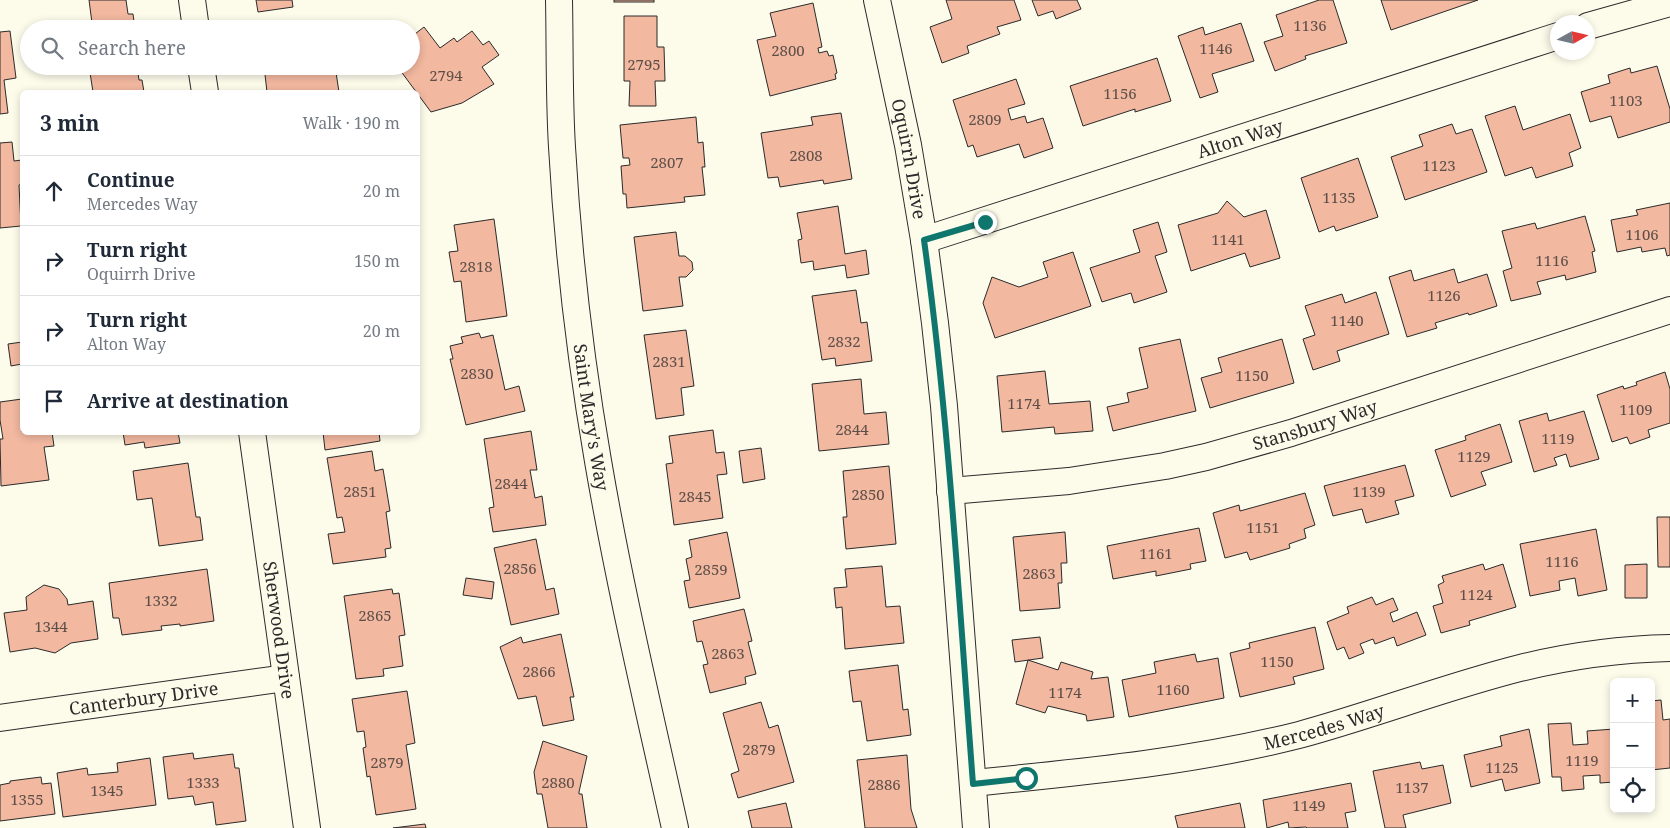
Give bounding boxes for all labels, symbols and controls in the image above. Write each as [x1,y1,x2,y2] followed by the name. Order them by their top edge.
[1293,15,1327,35] house number: 1136
[1550,15,1595,60] north arrow
[20,20,420,75] search box
[38,34,66,62] icon: search
[78,35,186,61] text: Search here
[1199,38,1233,58] house number: 1146
[771,40,805,60] house number: 2800
[627,54,661,74] house number: 2795
[429,65,463,85] house number: 2794
[1103,83,1137,103] house number: 1156
[1609,90,1643,110] house number: 1103
[886,96,932,221] street label: Oquirrh Drive
[40,109,99,137] text: 3 min
[968,109,1002,129] house number: 2809
[303,112,400,134] text: Walk · 190 m
[1194,113,1287,163] street label: Alton Way
[789,145,823,165] house number: 2808
[650,152,684,172] house number: 2807
[1422,155,1456,175] house number: 1123
[87,167,175,193] text: Continue
[40,177,68,205] icon: ahead
[363,180,400,202] text: 20 m
[1322,187,1356,207] house number: 1135
[87,193,198,215] text: Mercedes Way
[974,211,997,234] route end
[1625,224,1659,244] house number: 1106
[1211,229,1245,249] house number: 1141
[87,237,187,263] text: Turn right
[40,247,68,275] icon: right
[354,250,400,272] text: 150 m
[1535,250,1569,270] house number: 1116
[459,256,493,276] house number: 2818
[87,263,195,285] text: Oquirrh Drive
[1427,285,1461,305] house number: 1126
[87,307,187,333] text: Turn right
[1330,310,1364,330] house number: 1140
[40,317,68,345] icon: right
[363,320,400,342] text: 20 m
[827,331,861,351] house number: 2832
[87,333,166,355] text: Alton Way
[568,342,615,493] street label: Saint Mary's Way
[652,351,686,371] house number: 2831
[460,363,494,383] house number: 2830
[1235,365,1269,385] house number: 1150
[40,387,68,415] icon: arrive
[87,388,289,414] text: Arrive at destination
[1007,393,1041,413] house number: 1174
[1250,394,1381,455] street label: Stansbury Way
[1619,399,1653,419] house number: 1109
[835,419,869,439] house number: 2844
[1541,428,1575,448] house number: 1119
[1457,446,1491,466] house number: 1129
[494,473,528,493] house number: 2844
[343,481,377,501] house number: 2851
[1352,481,1386,501] house number: 1139
[851,484,885,504] house number: 2850
[678,486,712,506] house number: 2845
[1246,517,1280,537] house number: 1151
[1139,543,1173,563] house number: 1161
[1545,551,1579,571] house number: 1116
[503,558,537,578] house number: 2856
[694,559,728,579] house number: 2859
[258,560,301,701] street label: Sherwood Drive
[1022,563,1056,583] house number: 2863
[1459,584,1493,604] house number: 1124
[144,590,178,610] house number: 1332
[358,605,392,625] house number: 2865
[34,616,68,636] house number: 1344
[711,643,745,663] house number: 2863
[1260,651,1294,671] house number: 1150
[522,661,556,681] house number: 2866
[67,676,220,720] street label: Canterbury Drive
[1610,678,1655,813] map controls
[1610,678,1655,723] button: +
[1156,679,1190,699] house number: 1160
[1048,682,1082,702] house number: 1174
[1261,698,1388,755] street label: Mercedes Way
[1610,723,1655,768] button: −
[742,739,776,759] house number: 2879
[1565,750,1599,770] house number: 1119
[370,752,404,772] house number: 2879
[1485,757,1519,777] house number: 1125
[1015,767,1038,790] route start
[1610,768,1655,813] button: locate
[186,772,220,792] house number: 1333
[541,772,575,792] house number: 2880
[867,774,901,794] house number: 2886
[1395,777,1429,797] house number: 1137
[90,780,124,800] house number: 1345
[10,789,44,809] house number: 1355
[1292,795,1326,815] house number: 1149

